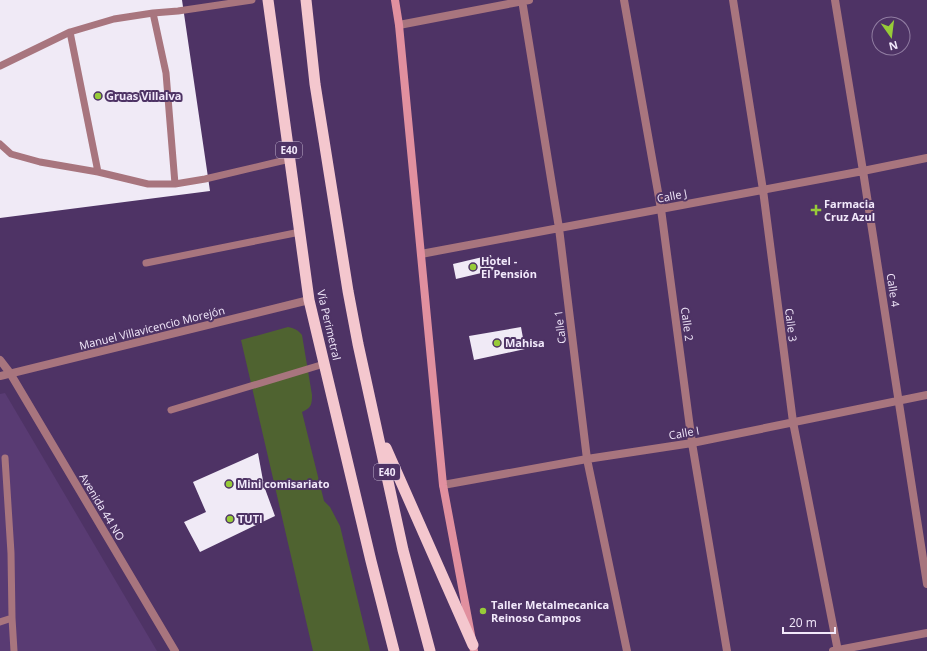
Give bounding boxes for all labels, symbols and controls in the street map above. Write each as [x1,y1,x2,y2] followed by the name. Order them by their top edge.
[871,16,911,56] north arrow
[887,38,900,55] text: N
[106,88,181,103] place label: Gruas Villalva
[93,91,103,101] marker: Gruas Villalva
[276,142,302,158] road number: E40
[655,185,688,206] street label: Calle J
[824,196,875,224] place label: Farmacia Cruz Azul
[811,205,821,215] marker: Farmacia Cruz Azul
[481,253,537,281] place label: Hotel - El Pensión
[468,262,478,272] marker: Hotel - El Pensión
[883,272,904,309] street label: Calle 4
[314,288,345,362] street label: Vía Perimetral
[77,302,226,353] street label: Manuel Villavicencio Morejón
[678,306,697,342] street label: Calle 2
[782,307,801,343] street label: Calle 3
[550,309,569,345] street label: Calle 1
[505,335,545,350] place label: Mahisa
[492,338,502,348] marker: Mahisa
[667,422,700,443] street label: Calle I
[374,464,400,480] road number: E40
[76,470,128,543] street label: Avenida 44 NO
[237,476,330,491] place label: Mini comisariato
[224,479,234,489] marker: Mini comisariato
[238,511,263,526] place label: TUTI
[225,514,235,524] marker: TUTI
[491,597,609,625] place label: Taller Metalmecanica Reinoso Campos
[478,606,488,616] marker: Taller Metalmecanica Reinoso Campos
[783,609,835,635] scale bar
[789,614,817,631] text: 20 m

